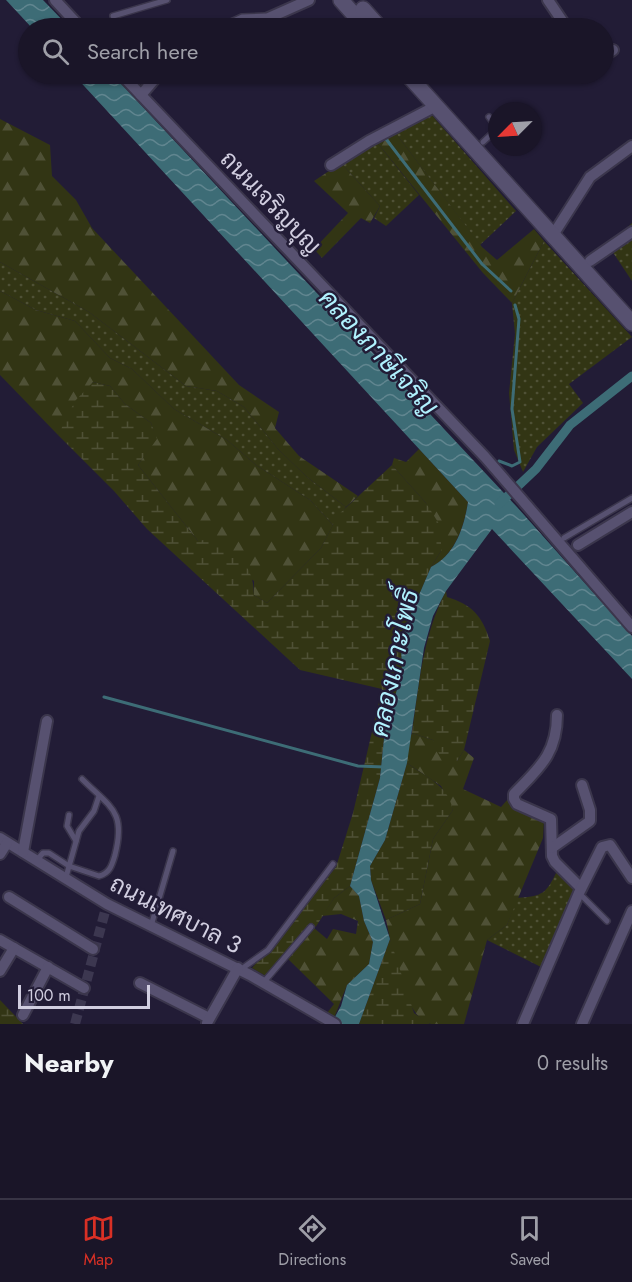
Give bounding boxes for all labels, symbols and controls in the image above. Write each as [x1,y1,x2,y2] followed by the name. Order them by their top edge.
[18,18,614,84] search box
[39,35,72,68] icon: search
[87,35,198,67] text: Search here
[488,102,542,156] north arrow
[212,142,330,262] street label: ถนนเจริญบุญ
[310,280,448,424] water label: คลองภาษีเจริญ
[356,580,429,740] water label: คลองเกาะโพธิ์
[104,866,248,962] street label: ถนนเทศบาล 3
[18,982,150,1010] scale bar
[27,984,71,1007] text: 100 m
[24,1044,113,1082] text: Nearby
[537,1049,608,1078] text: 0 results
[82,1212,115,1271] tab: Map
[278,1212,346,1271] tab: Directions
[510,1212,550,1271] tab: Saved

